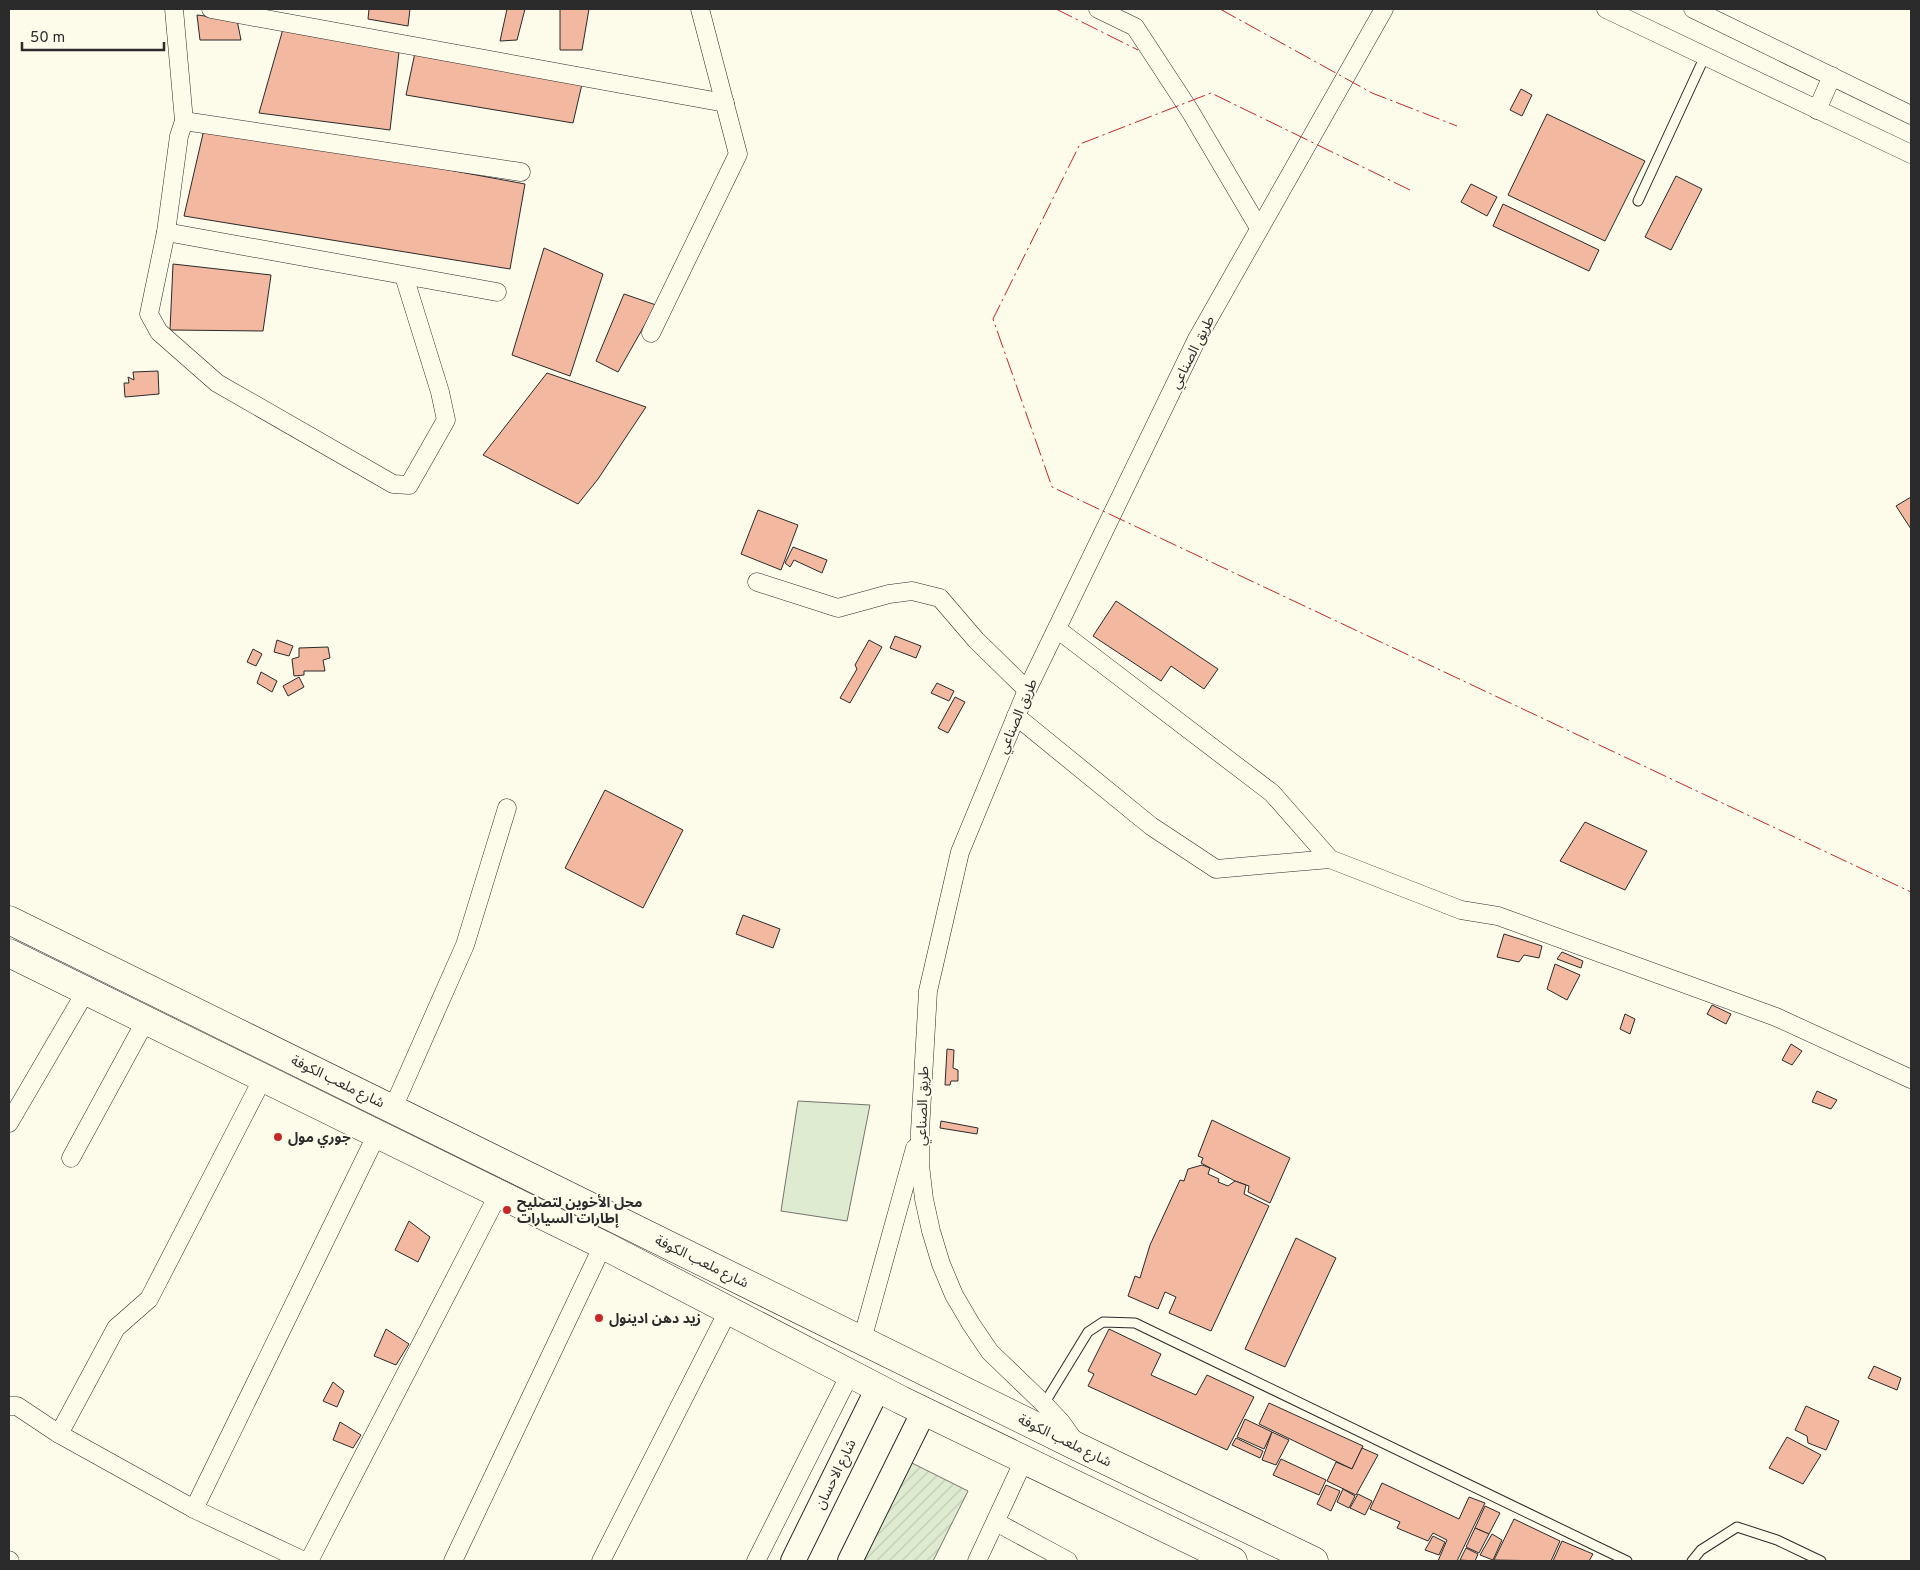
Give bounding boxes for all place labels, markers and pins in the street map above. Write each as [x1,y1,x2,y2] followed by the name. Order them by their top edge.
[288,1130,351,1148] place label: جوري مول
[272,1131,284,1143] marker: جوري مول
[517,1194,642,1228] place label: محل الأخوين لتصليح إطارات السيارات
[501,1204,513,1216] marker: محل الأخوين لتصليح إطارات السيارات
[609,1311,701,1328] place label: زيد دهن ادينول
[593,1312,605,1324] marker: زيد دهن ادينول

